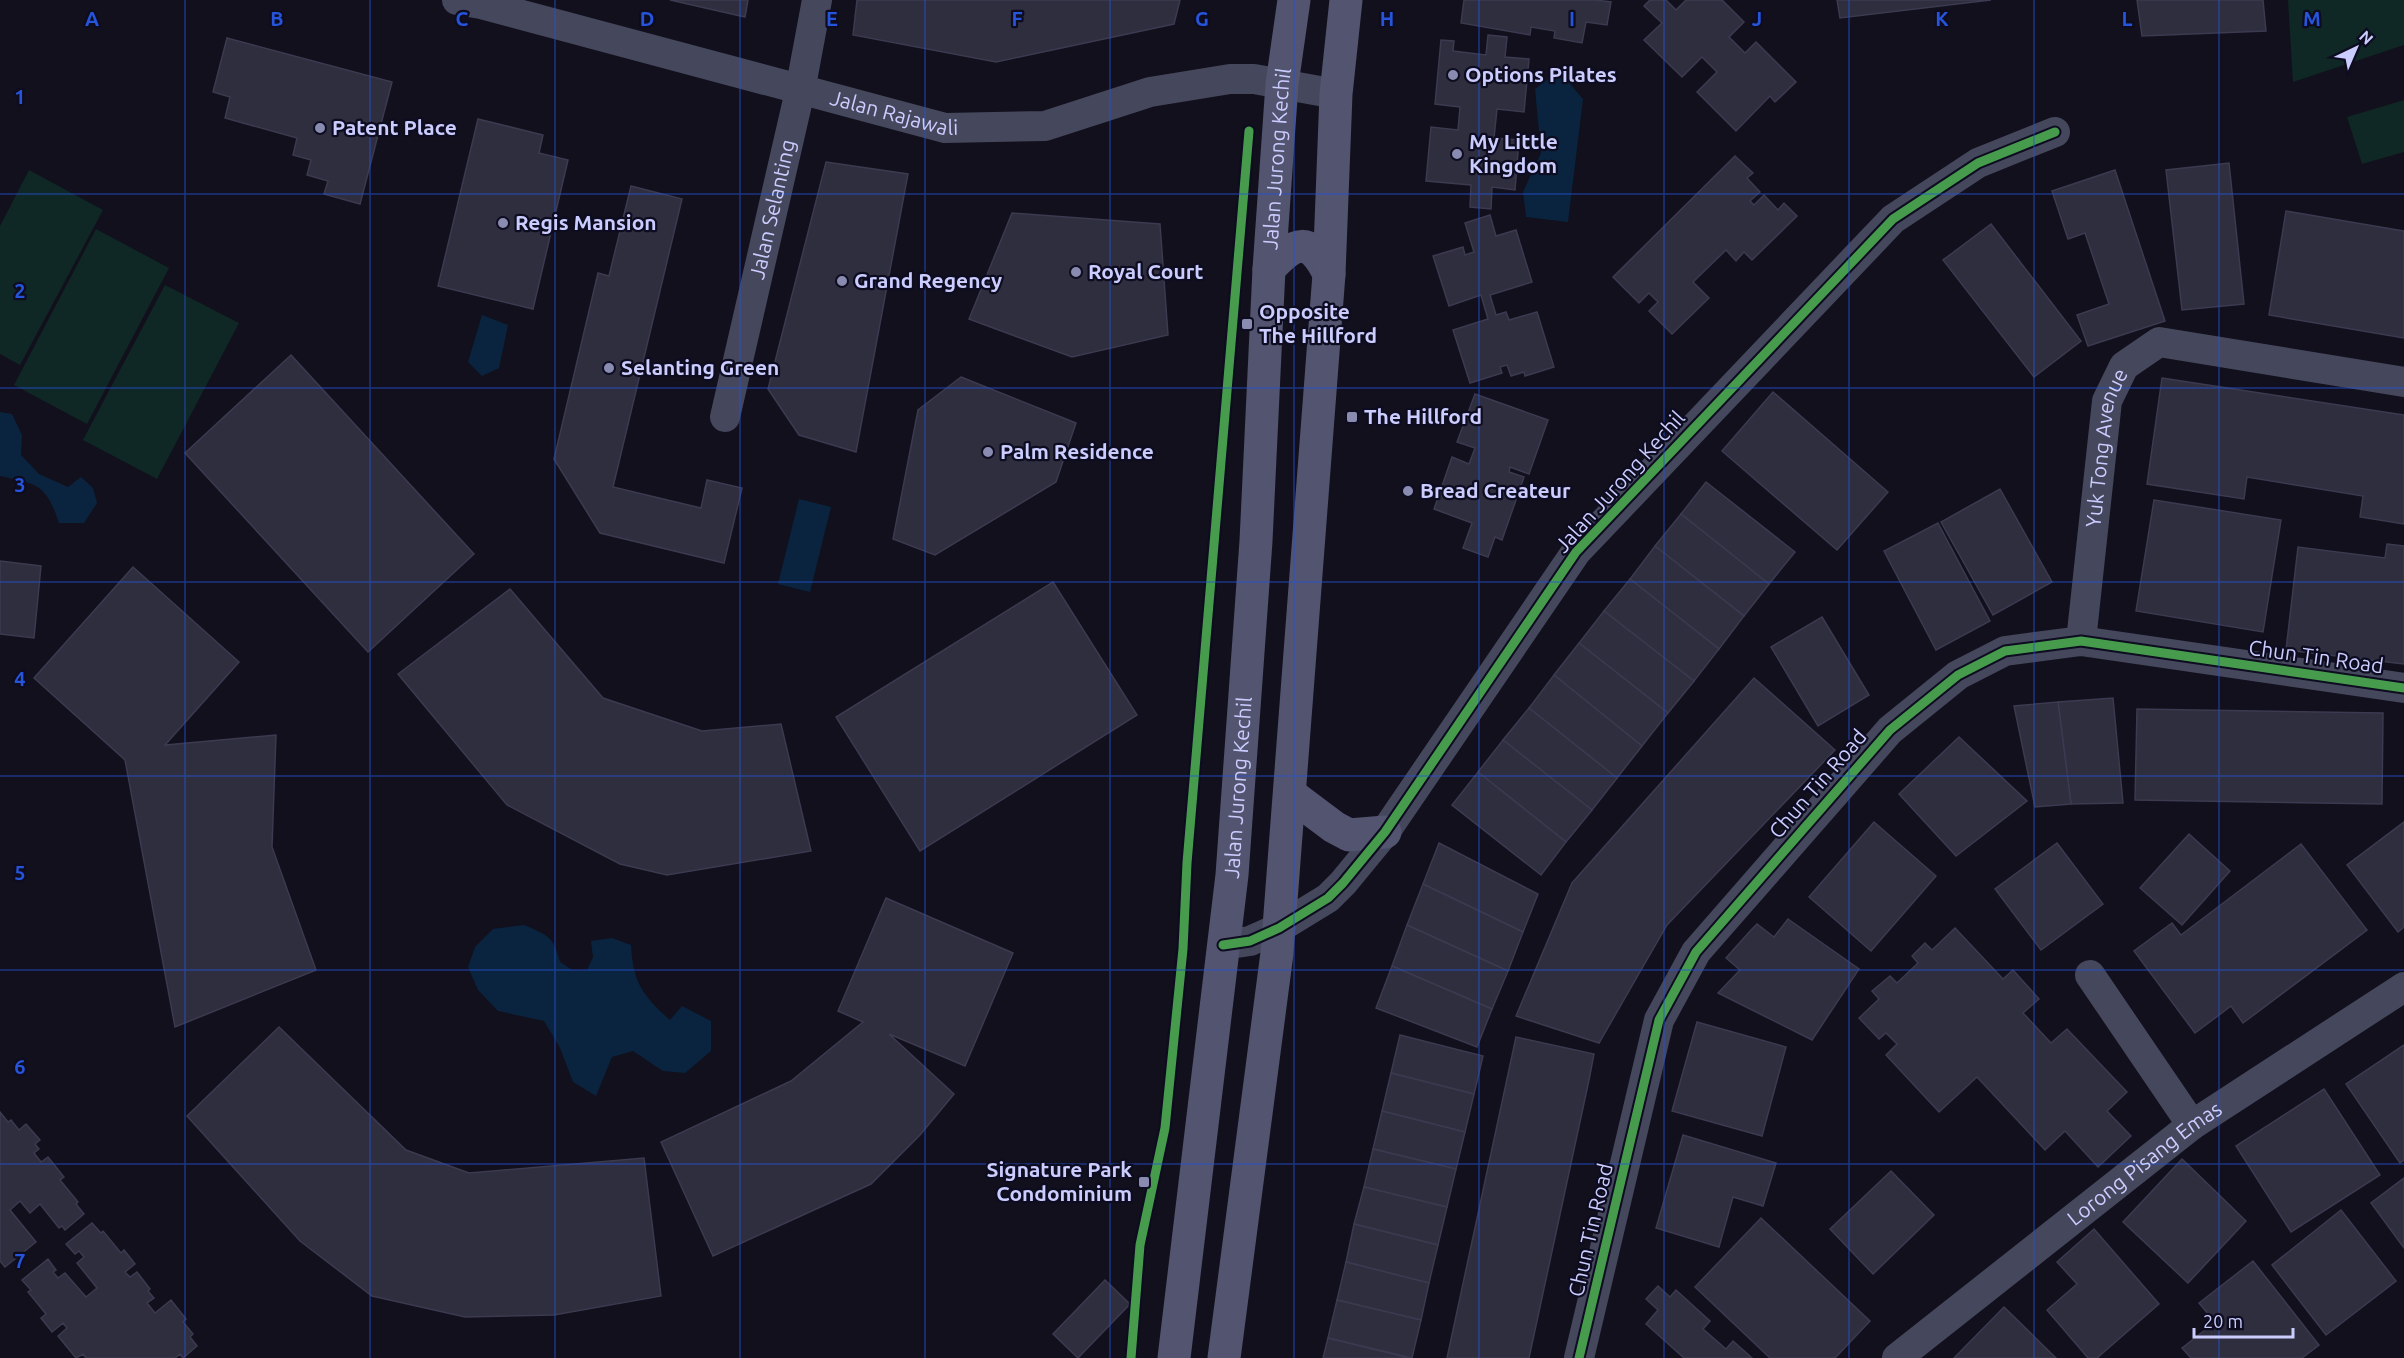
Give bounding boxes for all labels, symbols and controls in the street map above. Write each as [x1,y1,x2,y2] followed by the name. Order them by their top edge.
[85,7,99,30] text: A
[270,7,284,30] text: B
[456,7,469,30] text: C
[640,7,654,30] text: D
[826,7,838,30] text: E
[1011,7,1023,30] text: F
[1195,7,1209,30] text: G
[1380,7,1394,30] text: H
[1569,7,1575,30] text: I
[1752,7,1762,30] text: J
[1935,7,1949,30] text: K
[2122,7,2133,30] text: L
[2303,7,2321,30] text: M
[2326,18,2386,78] north arrow
[2356,27,2377,48] text: N
[1465,62,1617,86] place label: Options Pilates
[1257,66,1295,251] street label: Jalan Jurong Kechil
[1446,68,1460,82] marker: Options Pilates
[14,85,26,108] text: 1
[828,85,958,139] street label: Jalan Rajawali
[332,115,457,139] place label: Patent Place
[313,121,327,135] marker: Patent Place
[1469,129,1558,177] place label: My Little Kingdom
[744,137,799,281] street label: Jalan Selanting
[1450,147,1464,161] marker: My Little Kingdom
[515,210,657,234] place label: Regis Mansion
[496,216,510,230] marker: Regis Mansion
[1088,259,1203,283] place label: Royal Court
[1069,265,1083,279] marker: Royal Court
[854,268,1002,292] place label: Grand Regency
[835,274,849,288] marker: Grand Regency
[14,279,26,302] text: 2
[1259,299,1377,347] place label: Opposite The Hillford
[1240,317,1254,331] marker: Opposite The Hillford
[621,355,779,379] place label: Selanting Green
[602,361,616,375] marker: Selanting Green
[2080,364,2132,529] street label: Yuk Tong Avenue
[1364,404,1482,428] place label: The Hillford
[1549,406,1689,557] street label: Jalan Jurong Kechil
[1345,410,1359,424] marker: The Hillford
[1000,439,1154,463] place label: Palm Residence
[981,445,995,459] marker: Palm Residence
[14,473,26,496] text: 3
[1420,478,1571,502] place label: Bread Createur
[1401,484,1415,498] marker: Bread Createur
[2247,635,2385,677] street label: Chun Tin Road
[14,667,26,690] text: 4
[1219,696,1256,879] street label: Jalan Jurong Kechil
[1764,724,1871,843] street label: Chun Tin Road
[14,861,26,884] text: 5
[14,1055,26,1078] text: 6
[2062,1096,2226,1230] street label: Lorong Pisang Emas
[987,1157,1132,1205] place label: Signature Park Condominium
[1563,1161,1617,1299] street label: Chun Tin Road
[1137,1175,1151,1189] marker: Signature Park Condominium
[14,1249,26,1272] text: 7
[2194,1301,2293,1339] scale bar
[2203,1311,2243,1331] text: 20 m

